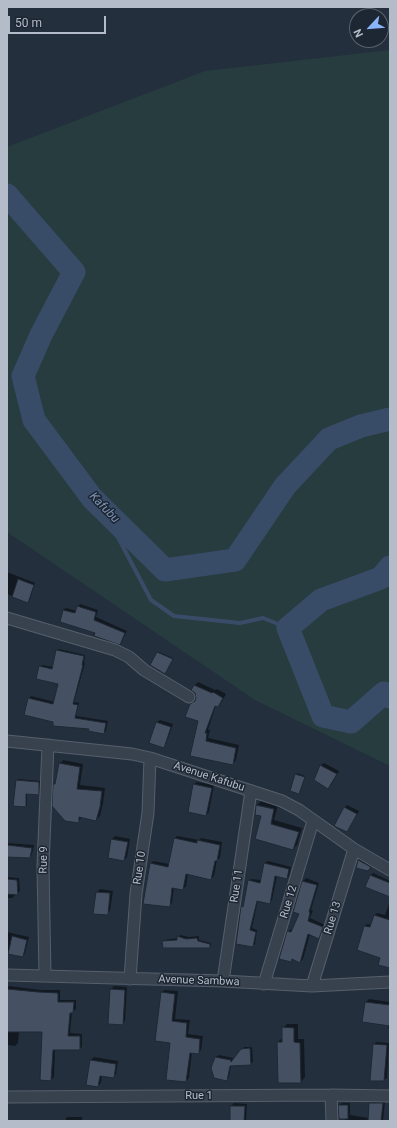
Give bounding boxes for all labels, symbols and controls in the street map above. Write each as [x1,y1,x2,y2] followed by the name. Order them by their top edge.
[10,8,108,34] scale bar
[349,8,389,48] north arrow
[15,16,42,30] text: 50 m
[351,27,366,39] text: N
[86,490,122,526] water label: Kafubu
[172,759,246,795] street label: Avenue Kafubu
[37,846,51,874] street label: Rue 9
[131,850,149,886] street label: Rue 10
[228,868,246,904] street label: Rue 11
[278,884,300,920] street label: Rue 12
[322,900,344,936] street label: Rue 13
[158,973,240,989] street label: Avenue Sambwa
[185,1089,213,1103] street label: Rue 1

